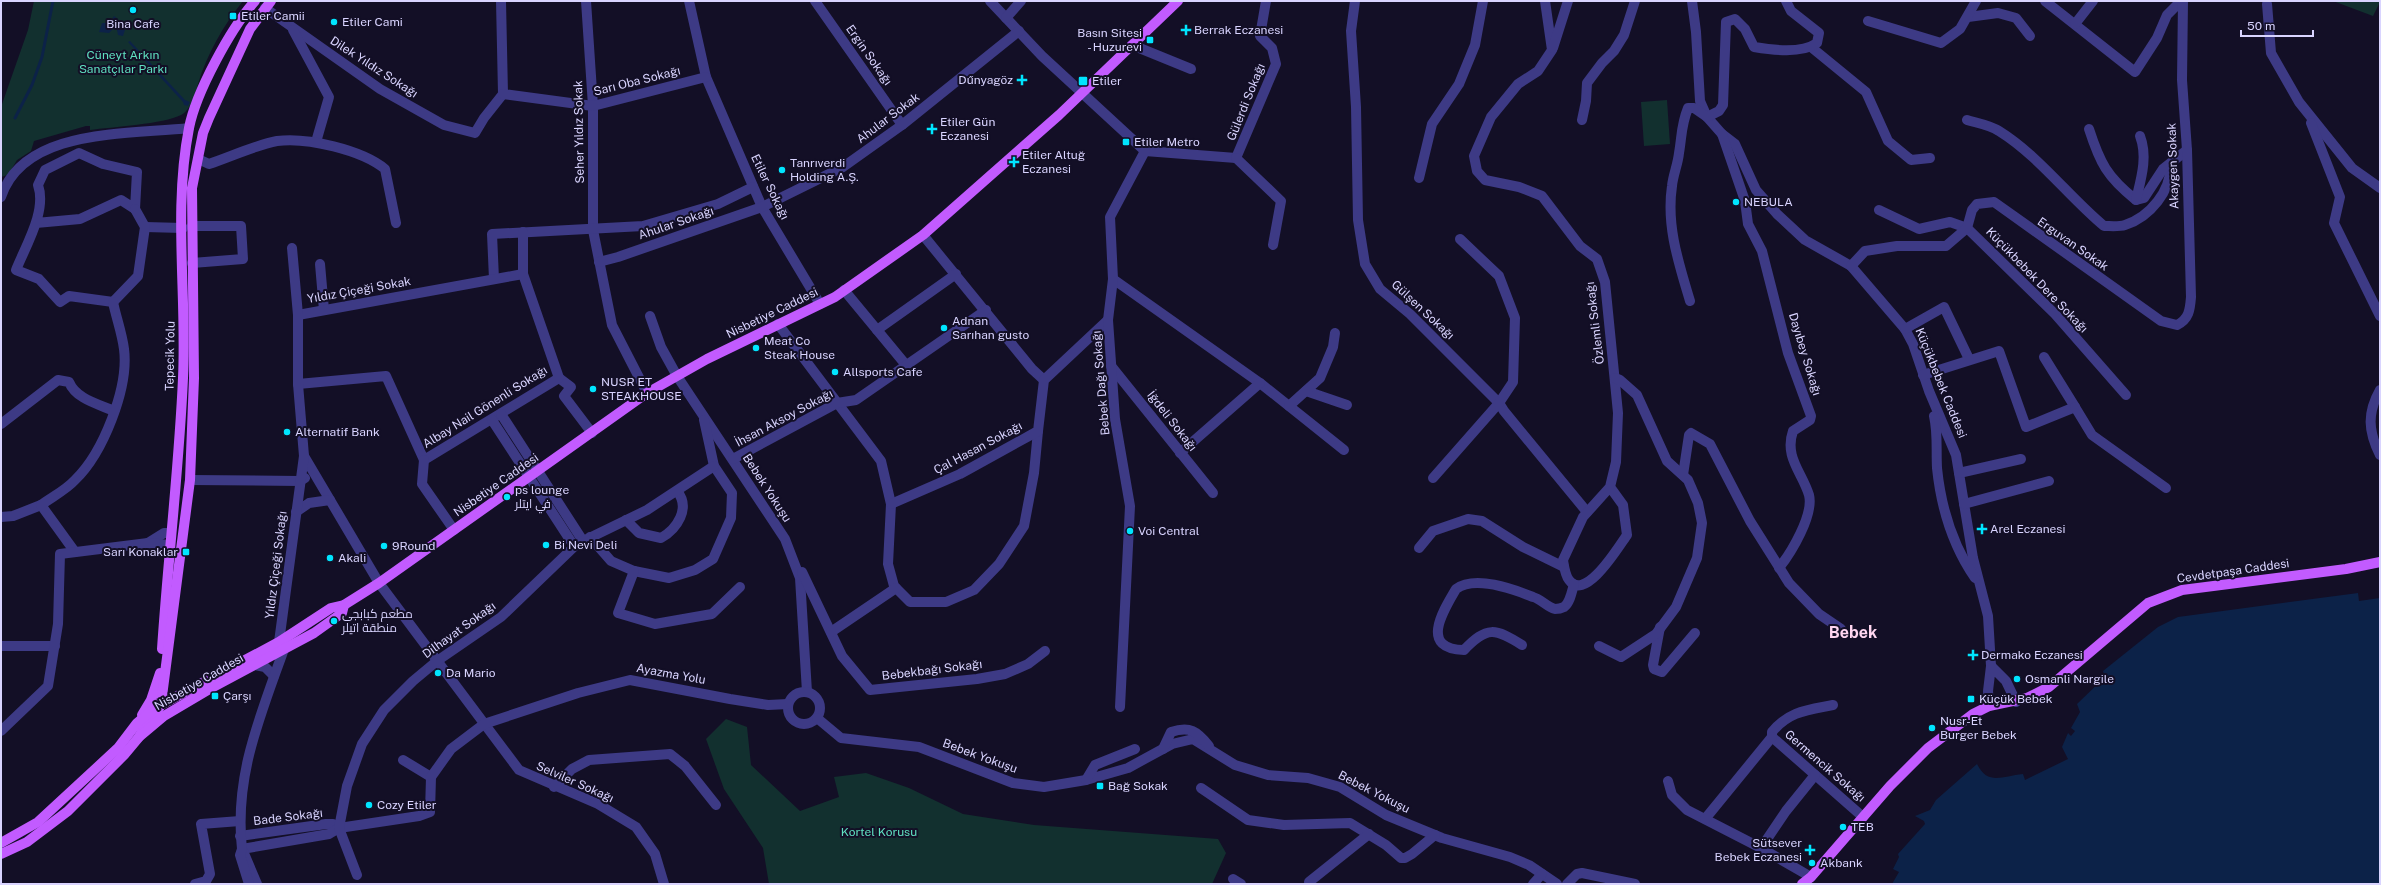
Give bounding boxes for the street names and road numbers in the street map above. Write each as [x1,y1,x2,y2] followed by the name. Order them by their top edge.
[843,22,895,88] street label: Ergin Sokağı
[328,33,420,101] street label: Dilek Yıldız Sokağı
[1224,61,1268,143] street label: Gülerdi Sokağı
[592,63,682,99] street label: Sarı Oba Sokağı
[571,80,587,184] street label: Seher Yıldız Sokak
[854,90,922,146] street label: Ahular Sokak
[2164,122,2182,209] street label: Akaygen Sokak
[748,152,792,222] street label: Etiler Sokağı
[637,204,715,242] street label: Ahular Sokağı
[2035,214,2111,274] street label: Erguvan Sokak
[1983,225,2091,335] street label: Küçükbebek Dere Sokağı
[306,274,412,306] street label: Yıldız Çiçeği Sokak
[1389,277,1457,343] street label: Gülşen Sokağı
[1583,281,1607,365] street label: Özlemli Sokağı
[724,285,820,341] street label: Nisbetiye Caddesi
[1786,311,1824,397] street label: Dayıbey Sokağı
[162,321,178,391] street label: Tepecik Yolu
[1912,326,1970,440] street label: Küçükbebek Caddesi
[1089,330,1113,436] street label: Bebek Dağı Sokağı
[420,363,550,451] street label: Albay Nail Gönenli Sokağı
[733,386,835,450] street label: İhsan Aksoy Sokağı
[1144,388,1200,454] street label: İğdeli Sokağı
[931,419,1025,477] street label: Çal Hasan Sokağı
[451,450,541,519] street label: Nisbetiye Caddesi
[740,451,794,525] street label: Bebek Yokuşu
[262,510,290,620] street label: Yıldız Çiçeği Sokağı
[2176,556,2290,586] street label: Cevdetpaşa Caddesi
[420,599,498,661] street label: Dilhayat Sokağı
[152,651,246,713] street label: Nisbetiye Caddesi
[881,657,983,683] street label: Bebekbağı Sokağı
[635,661,707,687] street label: Ayazma Yolu
[1782,727,1868,805] street label: Germencik Sokağı
[941,736,1019,776] street label: Bebek Yokuşu
[534,759,616,805] street label: Selviler Sokağı
[1336,768,1412,816] street label: Bebek Yokuşu
[252,806,324,828] street label: Bade Sokağı

